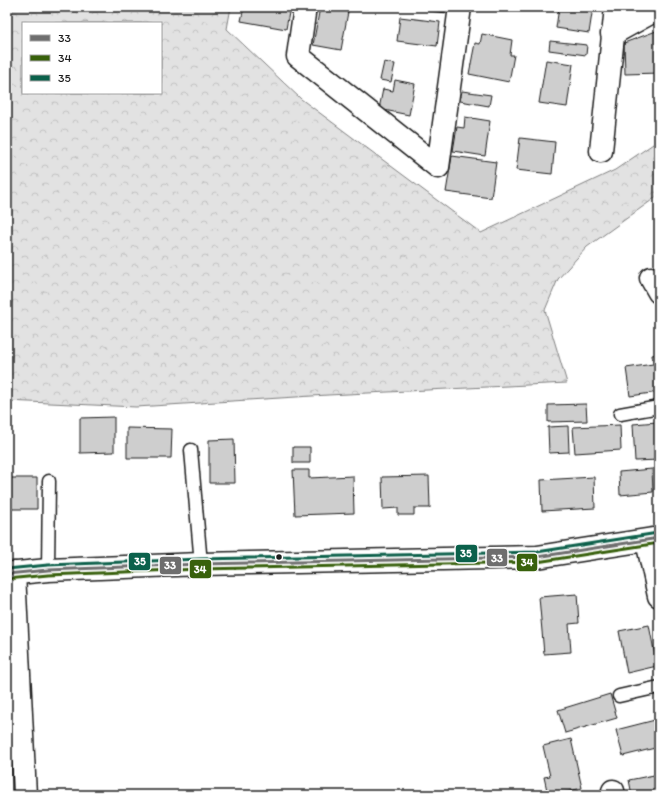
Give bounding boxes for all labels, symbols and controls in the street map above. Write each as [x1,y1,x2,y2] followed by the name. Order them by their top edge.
[22,22,162,94] legend
[58,31,72,45] text: 33
[58,51,72,65] text: 34
[58,71,71,85] text: 35
[455,544,478,563] line badge: 35
[460,547,472,560] text: 35
[486,548,508,567] line badge: 33
[128,552,151,571] line badge: 35
[274,552,284,562] unlabelled marker
[491,552,503,565] text: 33
[516,553,538,572] line badge: 34
[134,555,146,568] text: 35
[159,556,182,575] line badge: 33
[521,556,534,569] text: 34
[164,559,176,572] text: 33
[189,559,212,579] line badge: 34
[194,563,207,576] text: 34

